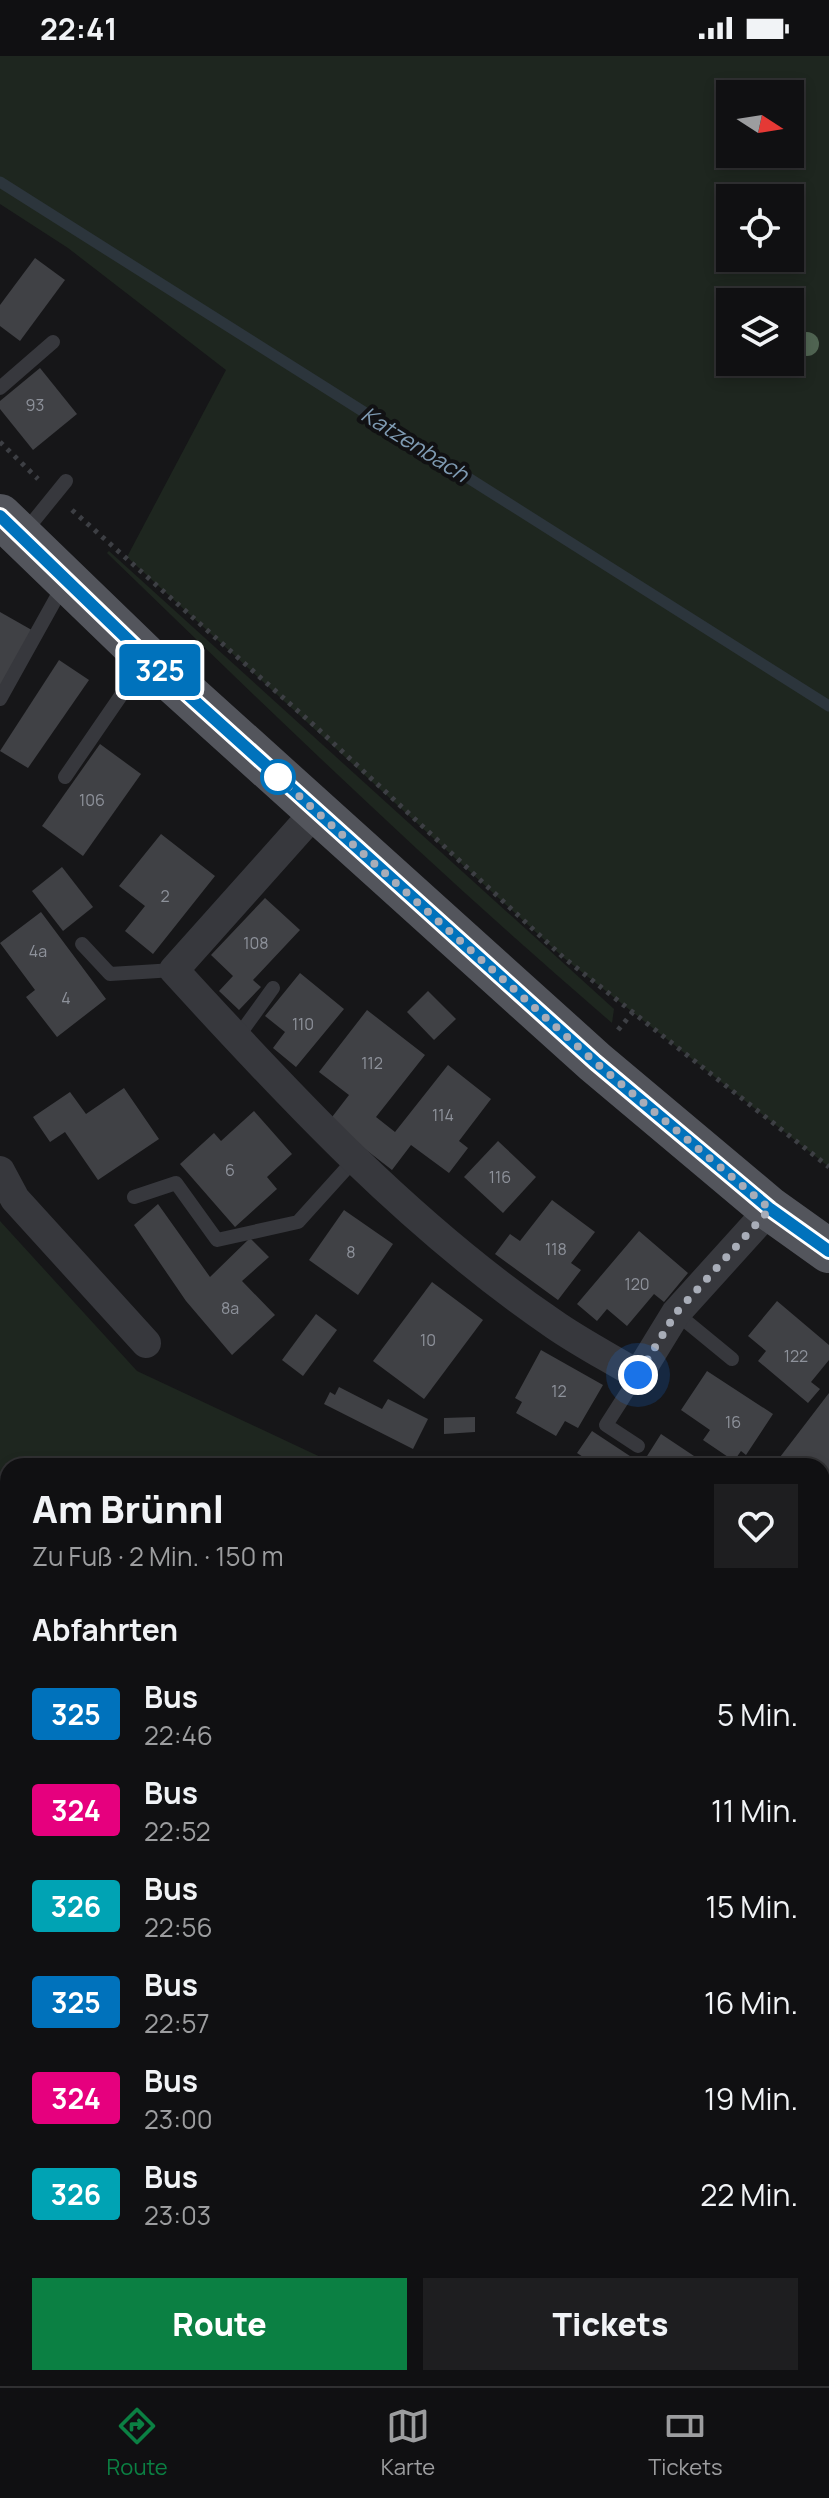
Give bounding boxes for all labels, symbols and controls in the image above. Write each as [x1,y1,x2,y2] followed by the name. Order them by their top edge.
[40,8,117,49] text: 22:41
[716,80,804,168] north arrow
[716,80,804,376] map controls
[716,184,804,272] button: locate
[716,288,804,376] button: layers
[26,394,44,416] house number: 93
[356,399,475,489] water label: Katzenbach
[114,644,206,696] line badge: 325
[135,651,185,689] text: 325
[261,760,295,794] unlabelled marker
[79,789,105,811] house number: 106
[160,885,170,907] house number: 2
[243,932,269,954] house number: 108
[29,940,47,962] house number: 4a
[61,987,71,1009] house number: 4
[292,1013,314,1035] house number: 110
[361,1052,383,1074] house number: 112
[432,1104,454,1126] house number: 114
[225,1159,235,1181] house number: 6
[489,1166,511,1188] house number: 116
[545,1238,567,1260] house number: 118
[346,1241,356,1263] house number: 8
[624,1273,650,1295] house number: 120
[221,1297,239,1319] house number: 8a
[420,1329,436,1351] house number: 10
[784,1345,808,1367] house number: 122
[618,1355,658,1395] your location
[551,1380,567,1402] house number: 12
[725,1411,741,1433] house number: 16
[32,1482,224,1534] text: Am Brünnl
[714,1484,798,1568] button: heart
[32,1538,284,1574] text: Zu Fuß · 2 Min. · 150 m
[32,1609,178,1650] text: Abfahrten
[144,1676,198,1717] text: Bus
[717,1694,798,1735] text: 5 Min.
[51,1695,101,1733] text: 325
[144,1717,213,1753] text: 22:46
[144,1772,198,1813] text: Bus
[711,1790,798,1831] text: 11 Min.
[51,1791,101,1829] text: 324
[144,1813,211,1849] text: 22:52
[144,1868,198,1909] text: Bus
[705,1886,798,1927] text: 15 Min.
[51,1887,101,1925] text: 326
[144,1909,213,1945] text: 22:56
[144,1964,198,2005] text: Bus
[704,1982,798,2023] text: 16 Min.
[51,1983,101,2021] text: 325
[144,2005,209,2041] text: 22:57
[144,2060,198,2101] text: Bus
[704,2078,798,2119] text: 19 Min.
[51,2079,101,2117] text: 324
[144,2101,213,2137] text: 23:00
[144,2156,198,2197] text: Bus
[700,2174,798,2215] text: 22 Min.
[51,2175,101,2213] text: 326
[144,2197,211,2233] text: 23:03
[32,2278,407,2370] button: Route
[423,2278,798,2370] button: Tickets
[107,2404,168,2482] tab: Route
[381,2404,435,2482] tab: Karte
[648,2404,723,2482] tab: Tickets

